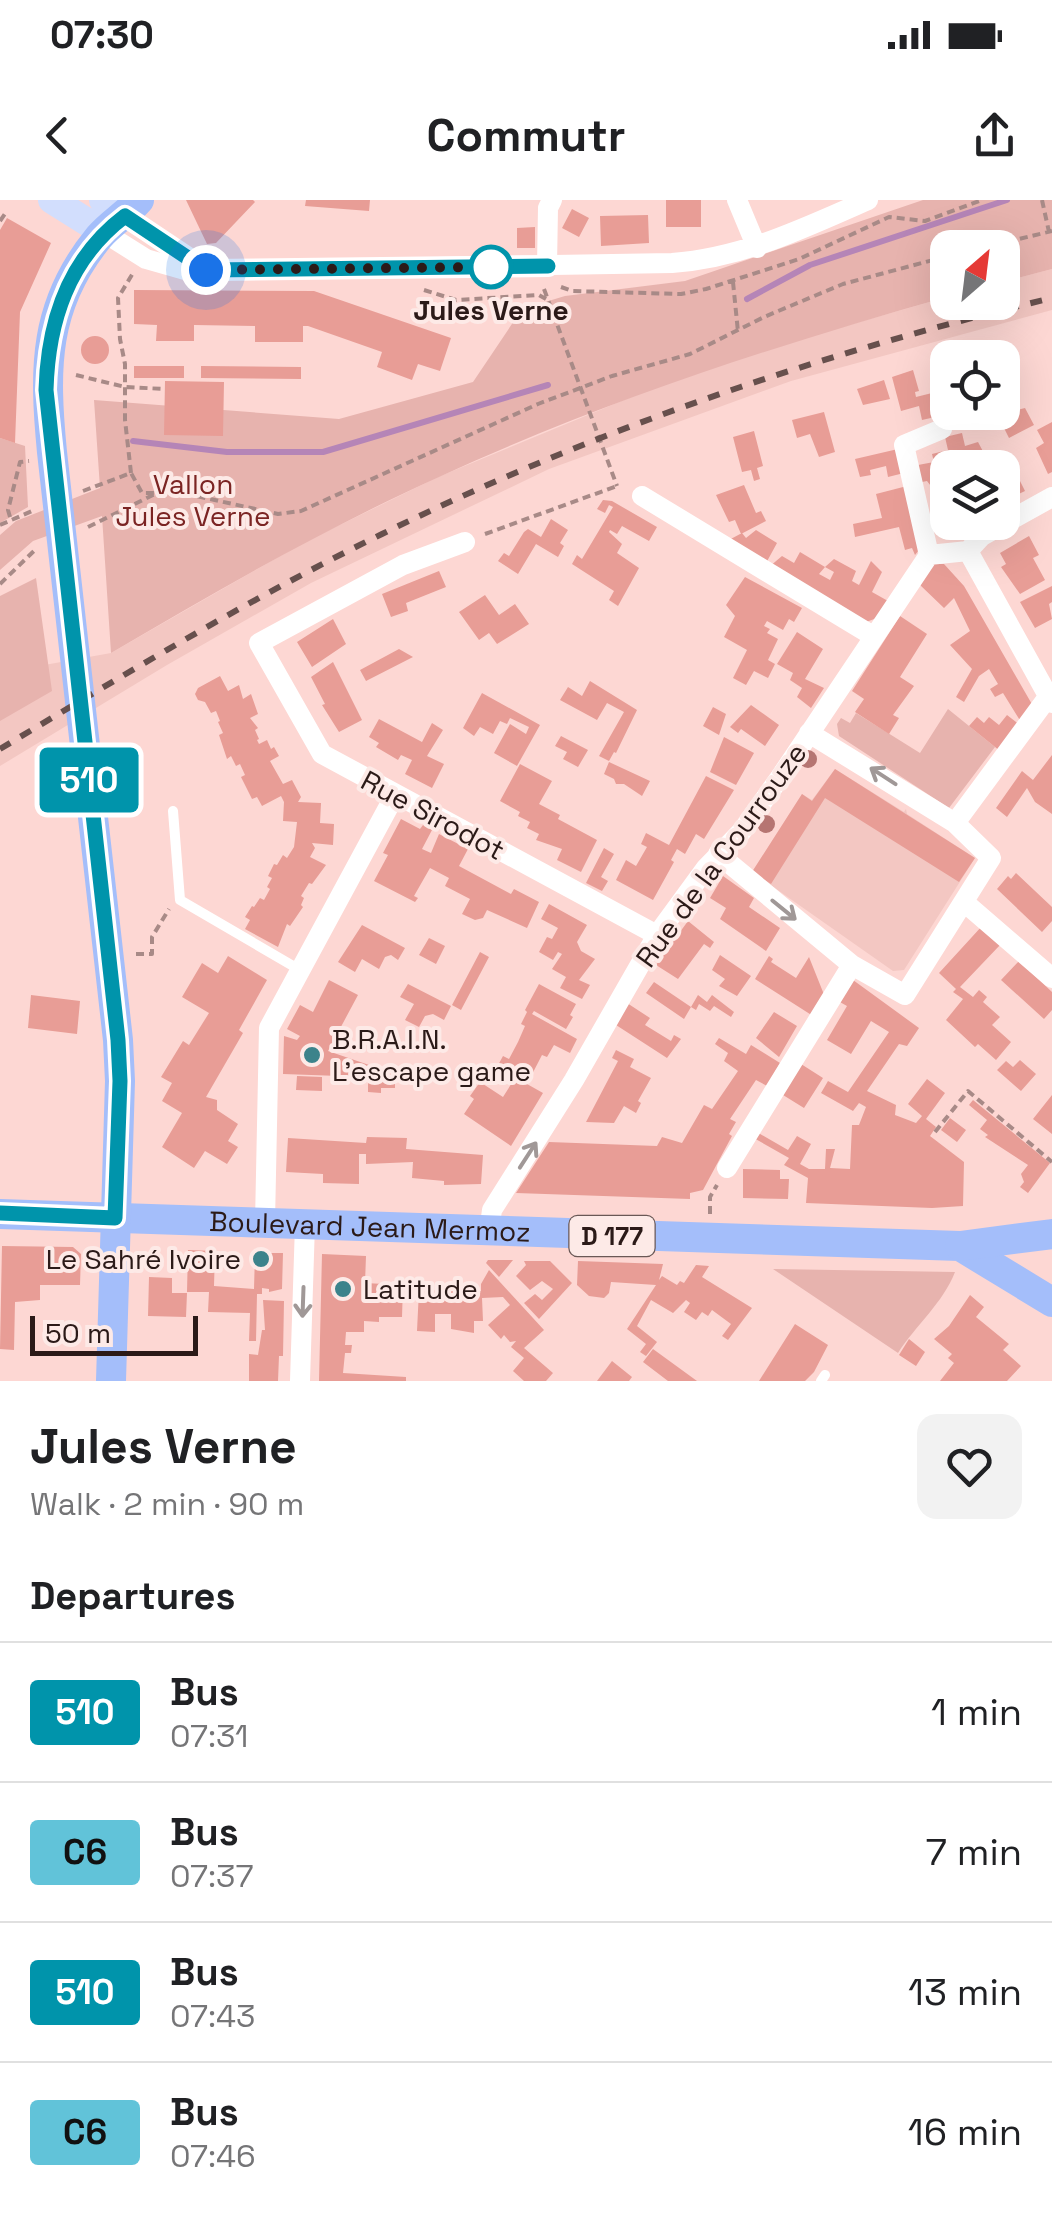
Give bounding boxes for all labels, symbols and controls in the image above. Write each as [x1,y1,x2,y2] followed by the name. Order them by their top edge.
[50,11,154,59] text: 07:30
[426,107,626,164] text: Commutr
[30,108,85,163] icon: back
[967,108,1022,163] icon: share
[930,230,1020,320] north arrow
[930,230,1020,540] map controls
[181,245,231,295] your location
[470,246,512,288] marker: Jules Verne
[413,292,569,328] place label: Jules Verne
[930,340,1020,430] button: locate
[930,450,1020,540] button: layers
[115,466,271,534] park label: Vallon Jules Verne
[627,736,815,974] street label: Rue de la Courrouze
[32,748,146,812] line badge: 510
[60,758,118,802] text: 510
[355,762,511,868] street label: Rue Sirodot
[869,766,897,787] one-way arrow
[771,899,797,921] one-way arrow
[332,1021,531,1089] place label: B.R.A.I.N. L'escape game
[301,1044,323,1066] marker: B.R.A.I.N. L'escape game
[517,1141,538,1170] one-way arrow
[208,1203,531,1250] street label: Boulevard Jean Mermoz
[570,1216,654,1256] road number: D 177
[46,1241,241,1277] place label: Le Sahré Ivoire
[250,1248,272,1270] marker: Le Sahré Ivoire
[363,1271,478,1307] place label: Latitude
[332,1278,354,1300] marker: Latitude
[293,1286,312,1318] one-way arrow
[30,1311,198,1356] scale bar
[45,1315,111,1351] text: 50 m
[917,1414,1022,1519] button: heart
[30,1416,297,1477] text: Jules Verne
[30,1484,304,1524] text: Walk · 2 min · 90 m
[30,1572,235,1620] text: Departures
[170,1668,239,1716] text: Bus
[931,1688,1022,1736] text: 1 min
[56,1690,114,1734] text: 510
[170,1716,248,1756] text: 07:31
[170,1808,239,1856] text: Bus
[926,1828,1022,1876] text: 7 min
[63,1830,107,1874] text: C6
[170,1856,253,1896] text: 07:37
[170,1948,239,1996] text: Bus
[908,1968,1022,2016] text: 13 min
[56,1970,114,2014] text: 510
[170,1996,255,2036] text: 07:43
[170,2088,239,2136] text: Bus
[908,2108,1022,2156] text: 16 min
[63,2110,107,2154] text: C6
[170,2136,256,2176] text: 07:46

